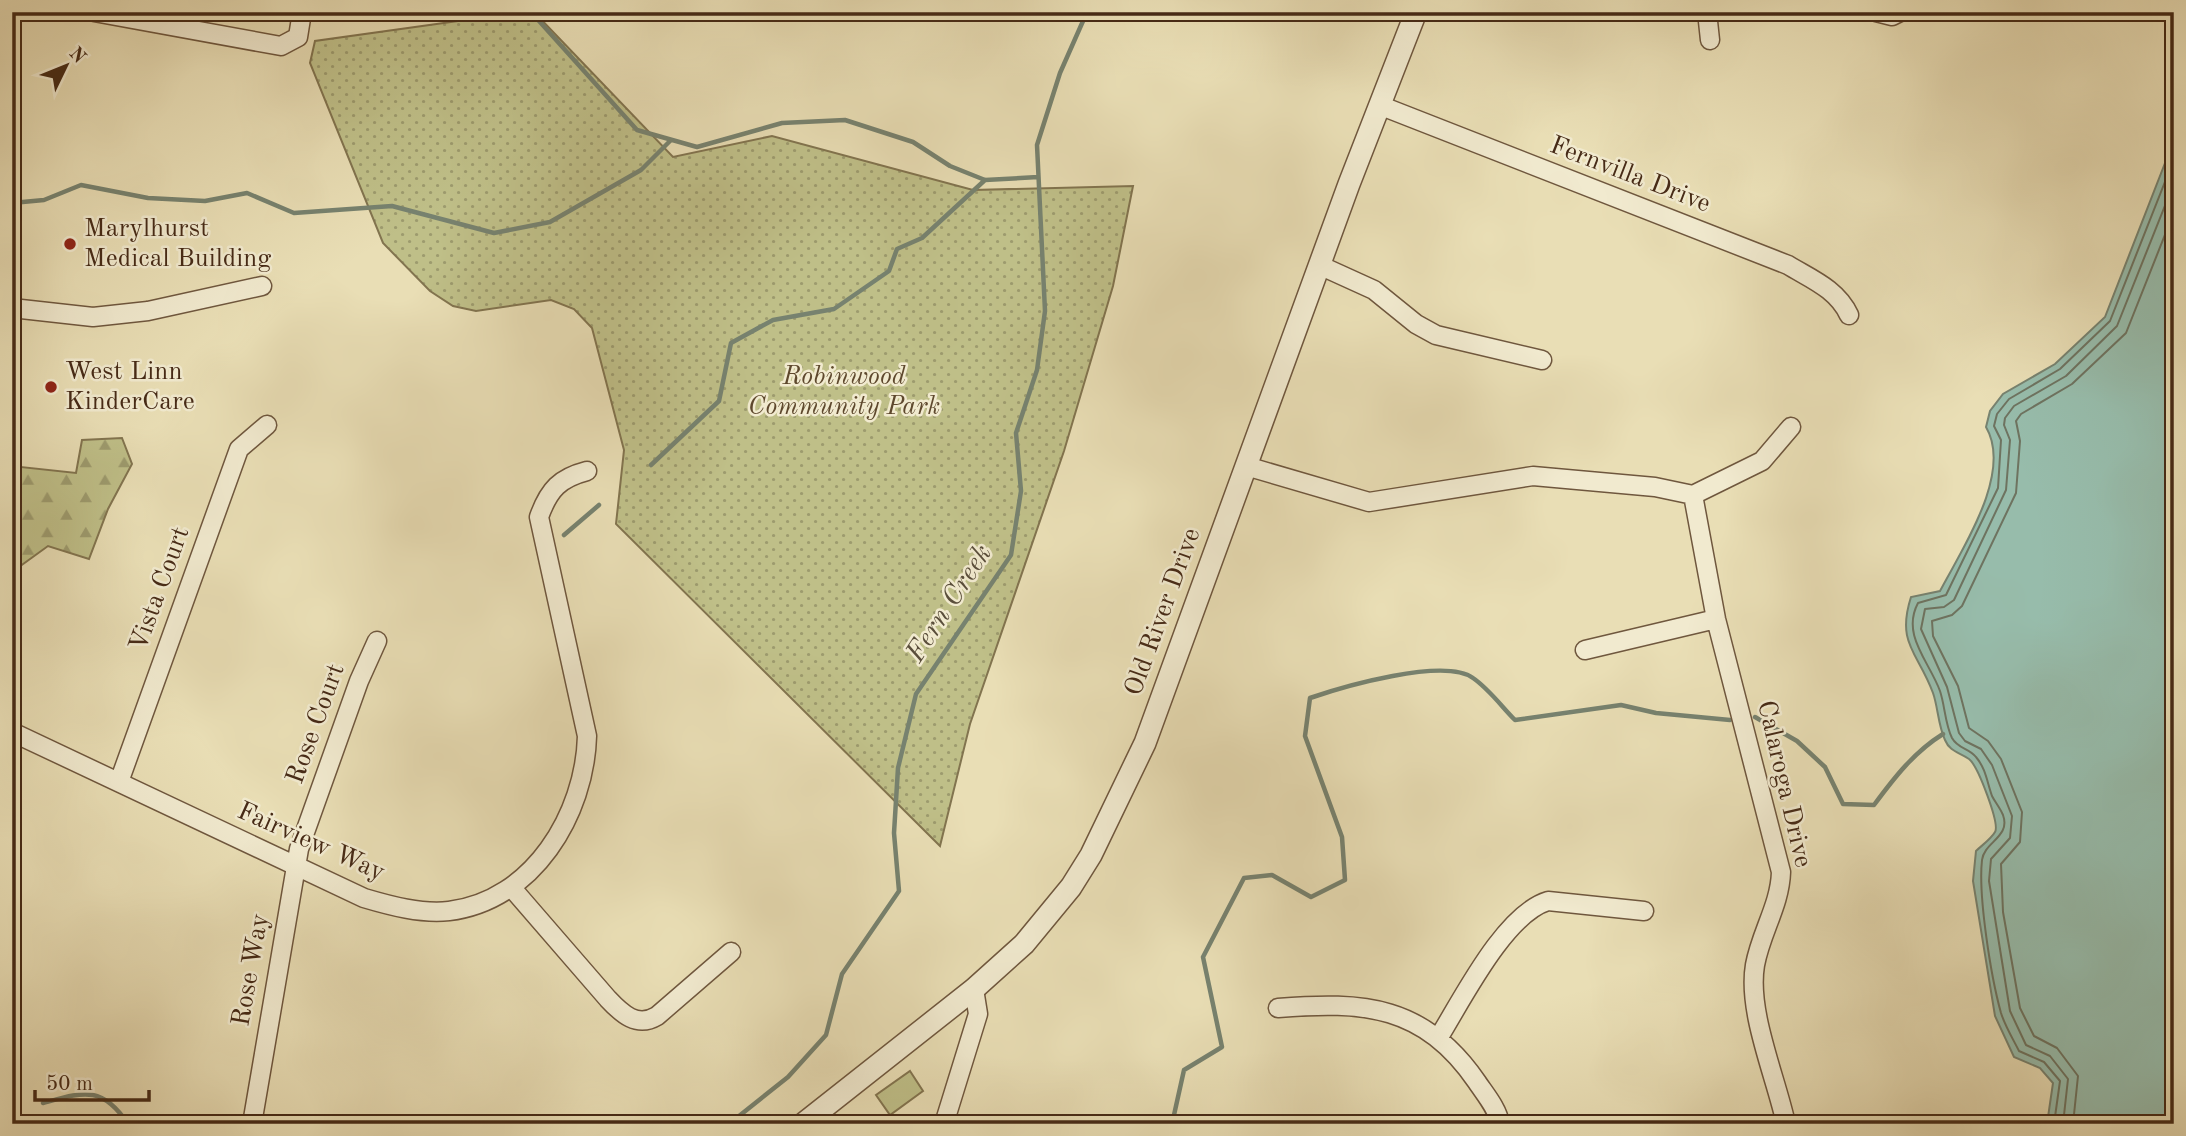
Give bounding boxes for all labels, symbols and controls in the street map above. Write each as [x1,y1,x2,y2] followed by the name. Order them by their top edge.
[32,32,102,102] north arrow
[65,44,89,68] text: N
[1546,132,1714,218] street label: Fernvilla Drive
[84,216,271,272] place label: Marylhurst Medical Building
[62,236,78,252] marker: Marylhurst Medical Building
[65,359,195,415] place label: West Linn KinderCare
[748,364,940,420] park label: Robinwood Community Park
[43,379,59,395] marker: West Linn KinderCare
[125,523,195,655] street label: Vista Court
[1121,525,1205,699] street label: Old River Drive
[901,540,998,669] water label: Fern Creek
[282,660,350,788] street label: Rose Court
[1752,698,1816,870] street label: Calaroga Drive
[233,798,389,886] street label: Fairview Way
[228,911,274,1028] street label: Rose Way
[35,1059,149,1103] scale bar
[46,1074,93,1095] text: 50 m

